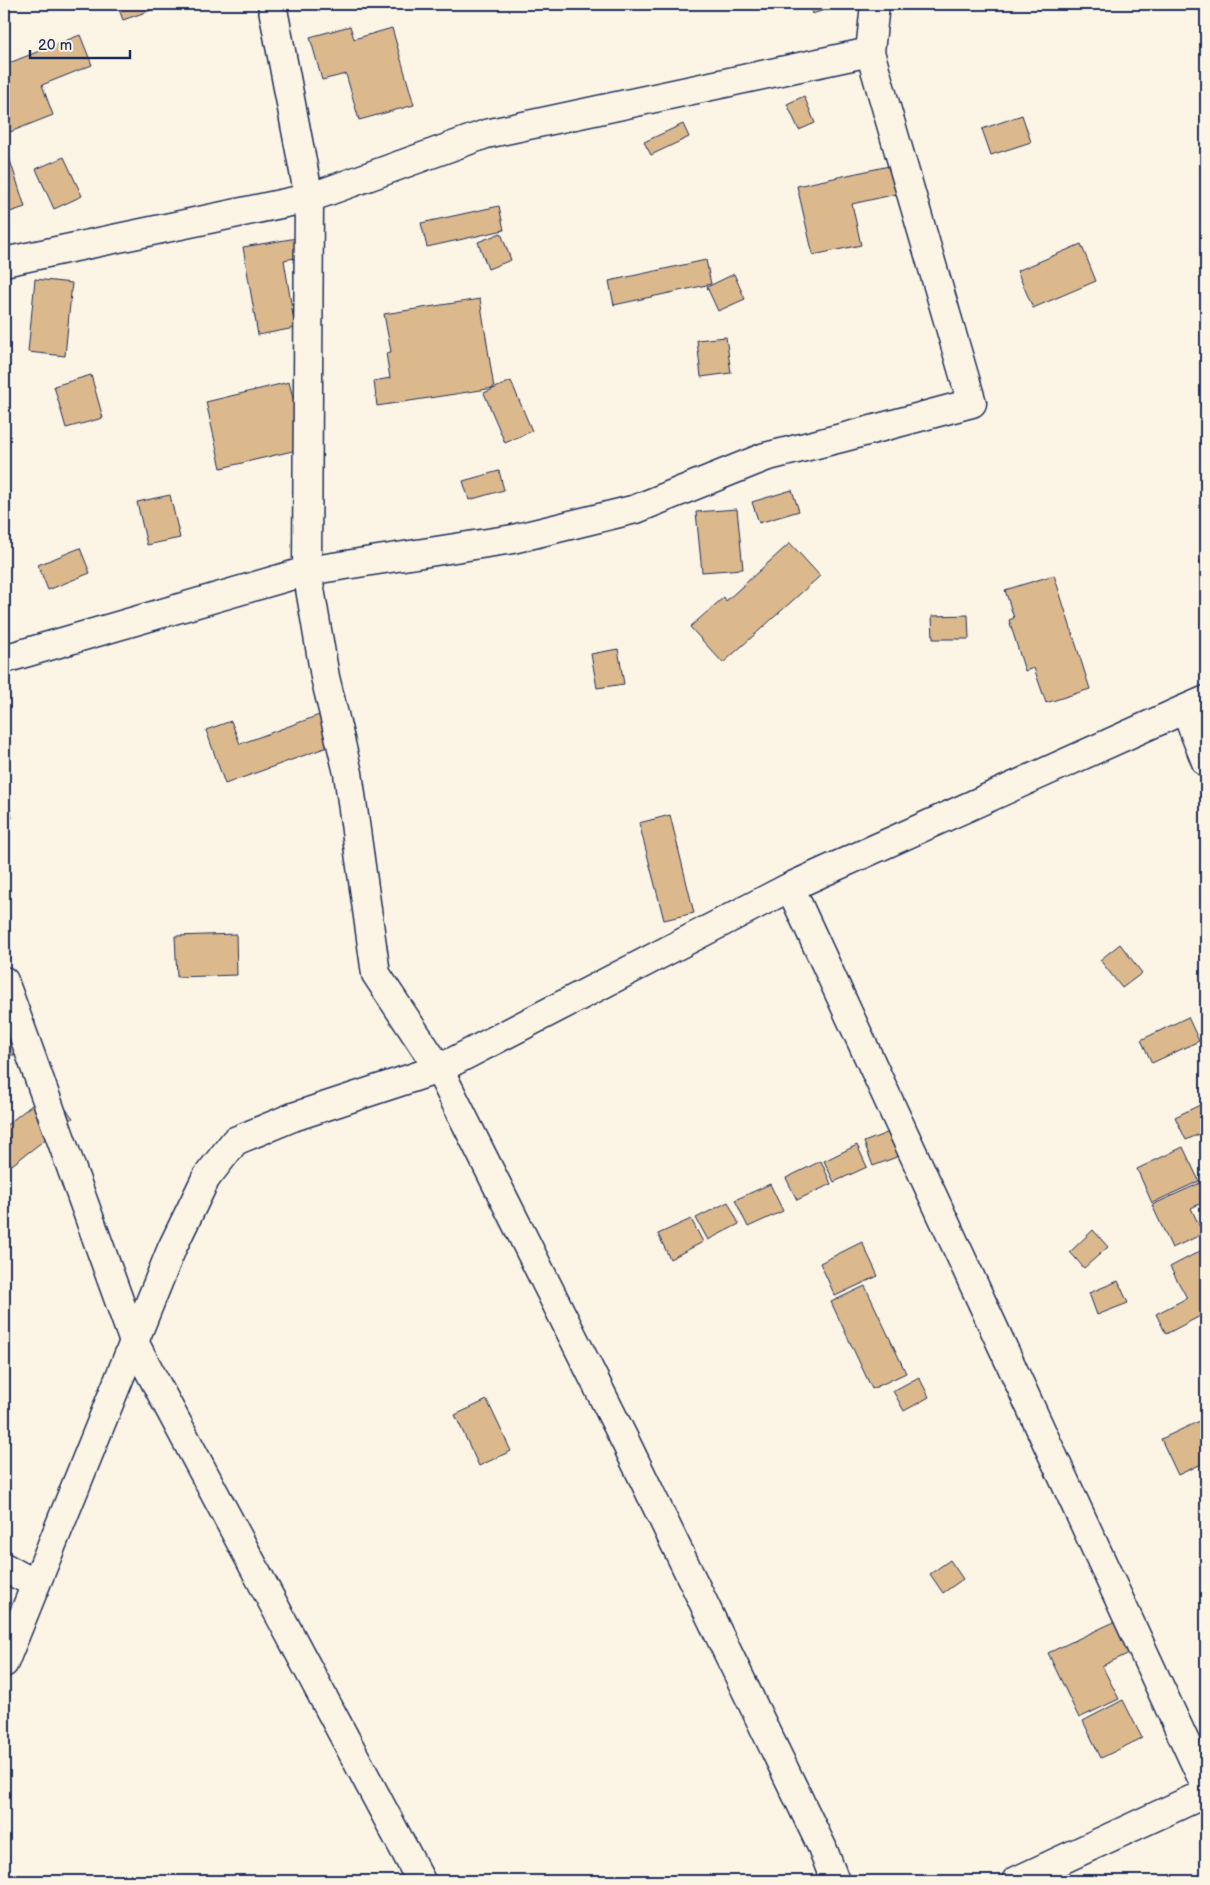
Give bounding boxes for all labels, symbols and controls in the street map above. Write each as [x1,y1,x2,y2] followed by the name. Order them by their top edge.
[30,28,130,60] scale bar
[38,36,72,55] text: 20 m

